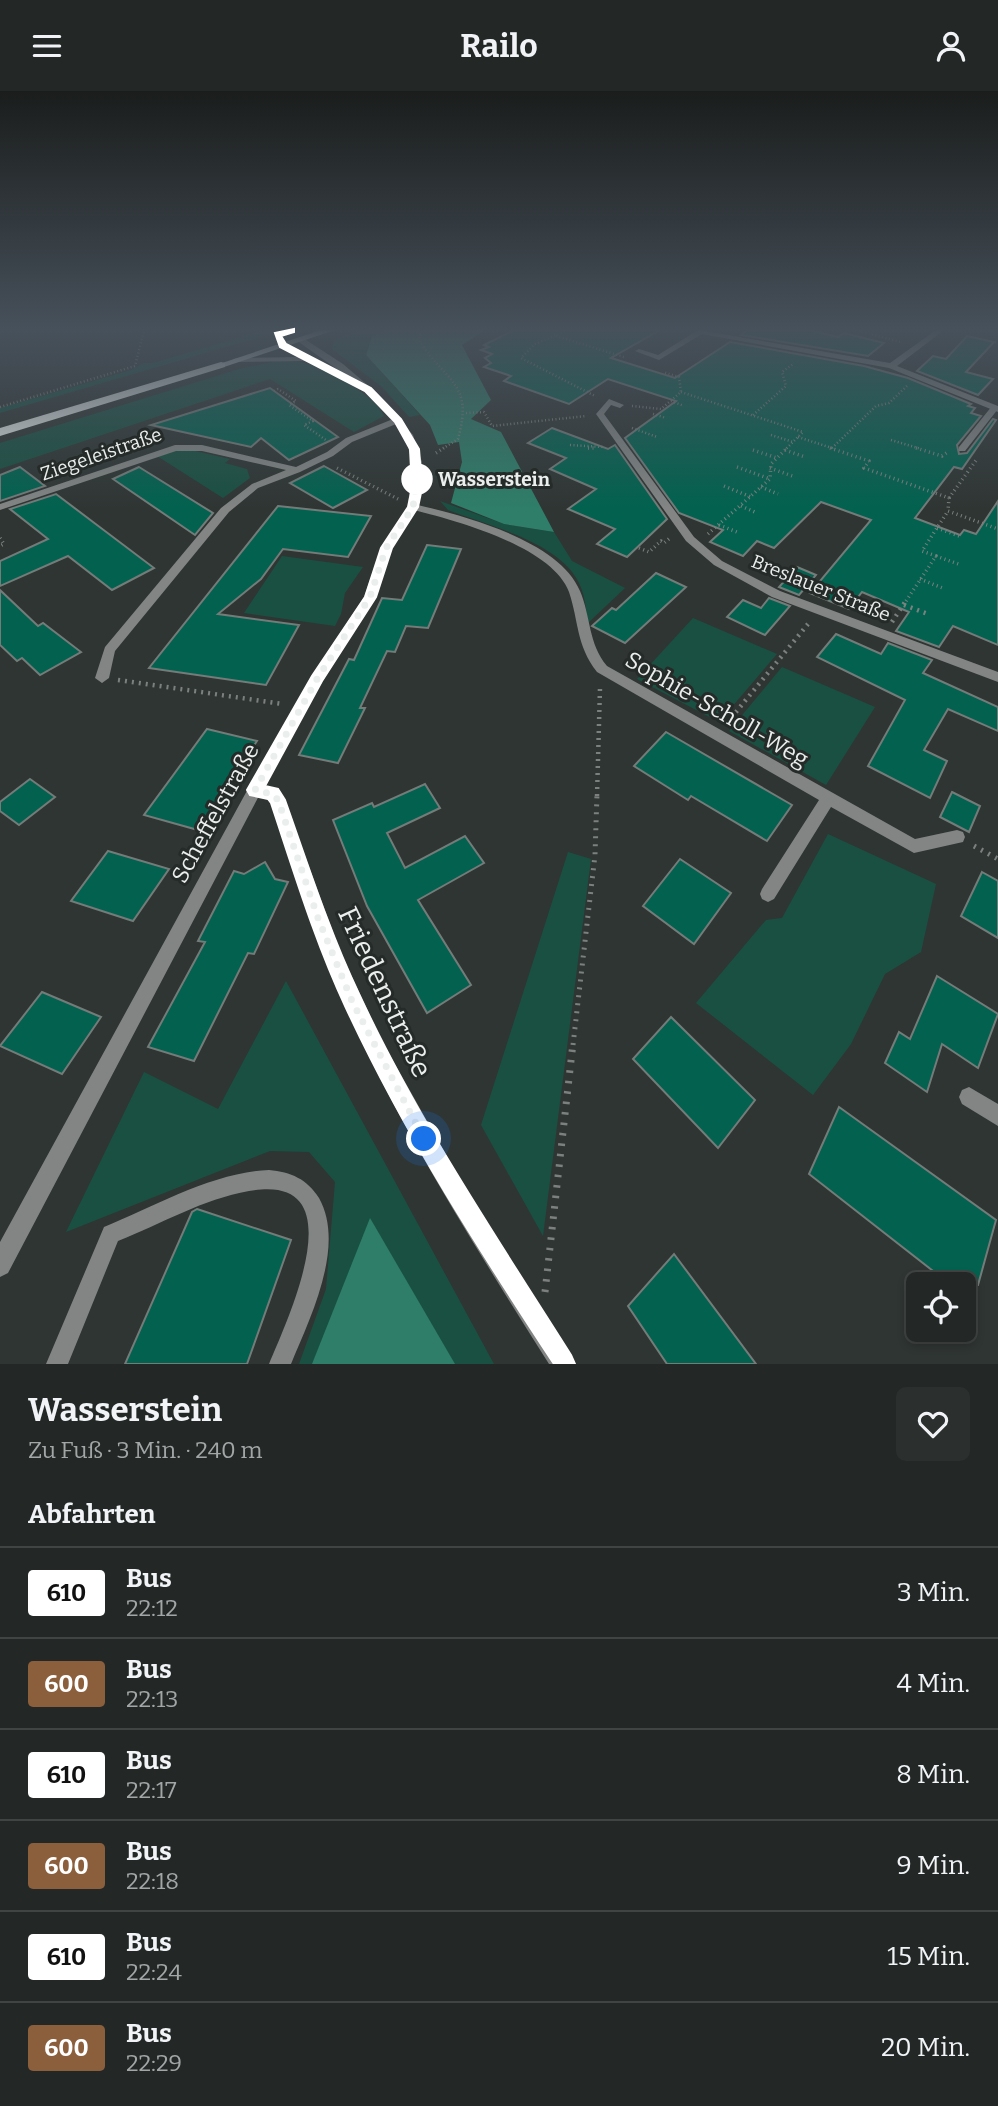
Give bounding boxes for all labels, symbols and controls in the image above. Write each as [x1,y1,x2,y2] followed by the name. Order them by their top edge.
[28,27,66,65] icon: menu
[460,27,538,65] text: Railo
[932,27,970,65] icon: person
[37,423,165,485] street label: Ziegeleistraße
[402,464,432,494] marker: Wasserstein
[438,468,551,491] place label: Wasserstein
[748,550,894,626] street label: Breslauer Straße
[620,645,814,773] street label: Sophie-Scholl-Weg
[165,738,265,888] street label: Scheffelstraße
[331,902,439,1082] street label: Friedenstraße
[406,1121,441,1156] your location
[906,1272,976,1342] map controls
[906,1272,976,1342] button: locate
[896,1387,970,1461] button: heart
[28,1390,222,1430] text: Wasserstein
[28,1436,262,1464] text: Zu Fuß · 3 Min. · 240 m
[28,1499,155,1530] text: Abfahrten
[126,1563,172,1594] text: Bus
[897,1577,970,1608] text: 3 Min.
[47,1579,86,1607] text: 610
[126,1594,178,1622] text: 22:12
[126,1654,172,1685] text: Bus
[897,1668,970,1699] text: 4 Min.
[44,1670,89,1698] text: 600
[126,1685,178,1713] text: 22:13
[126,1745,172,1776] text: Bus
[896,1759,970,1790] text: 8 Min.
[47,1761,86,1789] text: 610
[126,1776,177,1804] text: 22:17
[126,1836,172,1867] text: Bus
[897,1850,970,1881] text: 9 Min.
[44,1852,89,1880] text: 600
[126,1867,179,1895] text: 22:18
[126,1927,172,1958] text: Bus
[887,1941,970,1972] text: 15 Min.
[47,1943,86,1971] text: 610
[126,1958,182,1986] text: 22:24
[126,2018,172,2049] text: Bus
[881,2032,970,2063] text: 20 Min.
[44,2034,89,2062] text: 600
[126,2049,182,2077] text: 22:29

